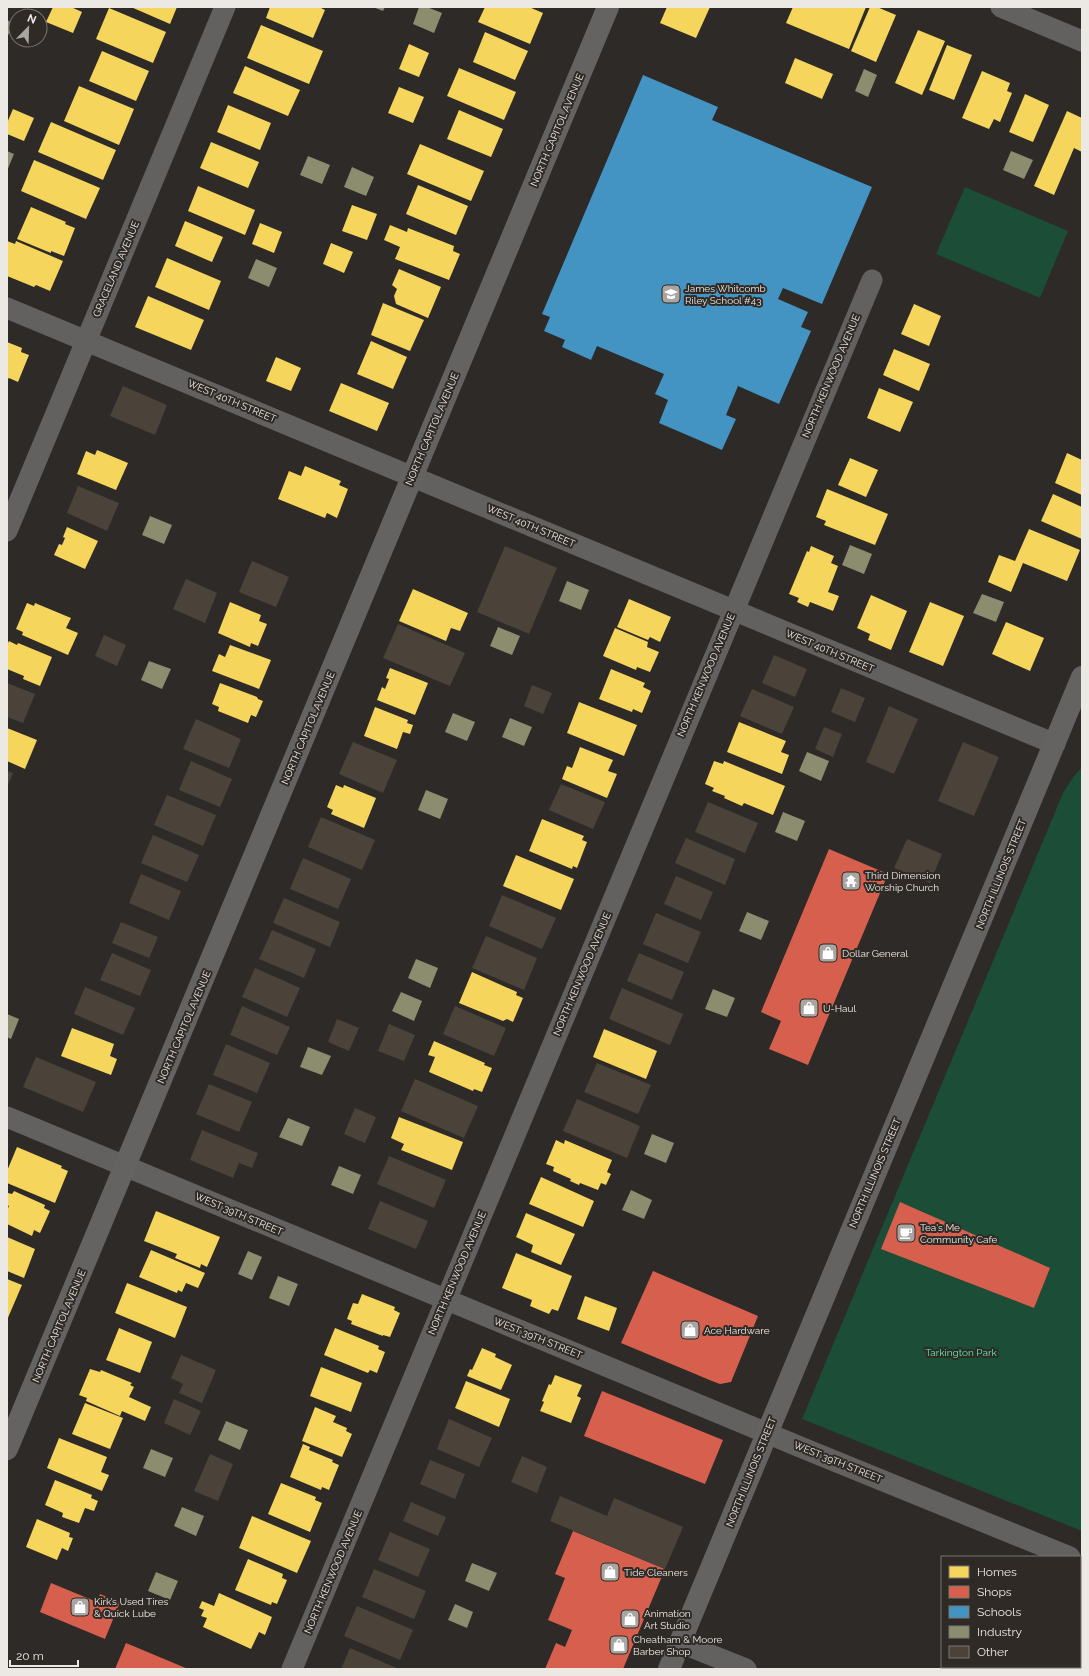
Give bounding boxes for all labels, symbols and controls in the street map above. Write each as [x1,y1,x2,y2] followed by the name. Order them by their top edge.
[8,8,48,48] north arrow
[25,12,38,27] text: N
[528,72,586,188] street label: NORTH CAPITOL AVENUE
[91,219,141,319] street label: GRACELAND AVENUE
[660,283,682,305] school or university icon: James Whitcomb Riley School #43
[685,283,766,306] place label: James Whitcomb Riley School #43
[800,313,862,439] street label: NORTH KENWOOD AVENUE
[403,371,461,487] street label: NORTH CAPITOL AVENUE
[186,377,278,425] street label: WEST 40TH STREET
[485,502,577,550] street label: WEST 40TH STREET
[675,612,737,738] street label: NORTH KENWOOD AVENUE
[784,627,876,675] street label: WEST 40TH STREET
[279,670,337,786] street label: NORTH CAPITOL AVENUE
[974,817,1028,931] street label: NORTH ILLINOIS STREET
[840,870,862,892] temple icon: Third Dimension Worship Church
[865,870,940,893] place label: Third Dimension Worship Church
[551,911,613,1037] street label: NORTH KENWOOD AVENUE
[817,942,839,964] shop icon: Dollar General
[842,948,908,959] place label: Dollar General
[155,969,213,1085] street label: NORTH CAPITOL AVENUE
[798,997,820,1019] shop icon: U-Haul
[823,1003,856,1014] place label: U-Haul
[847,1117,903,1229] street label: NORTH ILLINOIS STREET
[193,1190,285,1238] street label: WEST 39TH STREET
[426,1210,488,1336] street label: NORTH KENWOOD AVENUE
[895,1222,917,1244] cafe icon: Tea's Me Community Cafe
[920,1222,998,1245] place label: Tea's Me Community Cafe
[30,1268,88,1384] street label: NORTH CAPITOL AVENUE
[492,1315,584,1361] street label: WEST 39TH STREET
[679,1319,701,1341] shop icon: Ace Hardware
[704,1325,770,1336] place label: Ace Hardware
[925,1347,997,1358] park label: Tarkington Park
[724,1415,778,1529] street label: NORTH ILLINOIS STREET
[792,1439,884,1485] street label: WEST 39TH STREET
[302,1509,364,1635] street label: NORTH KENWOOD AVENUE
[941,1556,1081,1668] legend
[599,1561,621,1583] shop icon: Tide Cleaners
[977,1565,1017,1579] text: Homes
[624,1567,688,1578] place label: Tide Cleaners
[977,1585,1012,1599] text: Shops
[69,1596,91,1618] shop icon: Kirk’s Used Tires & Quick Lube
[94,1596,169,1619] place label: Kirk’s Used Tires & Quick Lube
[977,1605,1021,1619] text: Schools
[619,1608,641,1630] shop icon: Animation Art Studio
[644,1608,691,1631] place label: Animation Art Studio
[977,1625,1023,1639] text: Industry
[608,1634,630,1656] shop icon: Cheatham & Moore Barber Shop
[633,1634,722,1657] place label: Cheatham & Moore Barber Shop
[10,1642,78,1668] scale bar
[977,1645,1009,1659] text: Other
[16,1649,44,1663] text: 20 m

